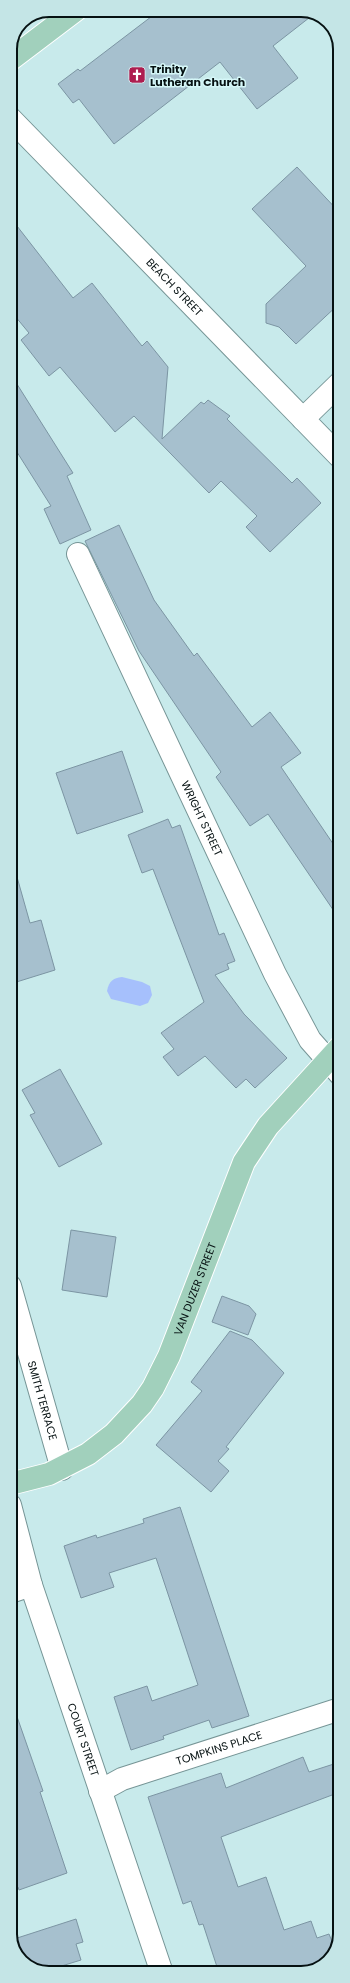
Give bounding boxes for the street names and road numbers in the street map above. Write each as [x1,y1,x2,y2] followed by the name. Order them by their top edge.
[143,255,207,320] street label: BEACH STREET
[177,778,227,859] street label: WRIGHT STREET
[170,1240,220,1338] street label: VAN DUZER STREET
[24,1359,61,1442] street label: SMITH TERRACE
[63,1701,103,1779] street label: COURT STREET
[174,1727,264,1769] street label: TOMPKINS PLACE

